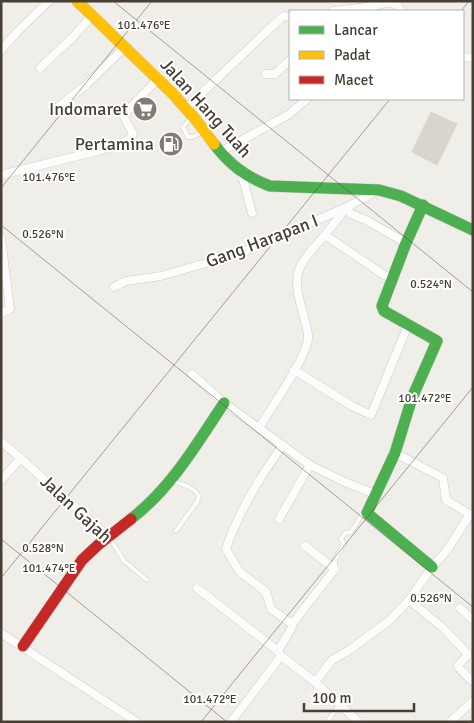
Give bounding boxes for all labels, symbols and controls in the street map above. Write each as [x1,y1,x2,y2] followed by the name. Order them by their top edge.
[289,10,464,100] legend
[117,18,171,33] text: 101.476°E
[334,21,378,39] text: Lancar
[334,46,370,64] text: Padat
[156,54,256,162] street label: Jalan Hang Tuah
[334,71,373,89] text: Macet
[132,96,158,122] supermarket icon: Indomaret
[49,98,128,120] place label: Indomaret
[158,131,184,157] fuel station icon: Pertamina
[75,133,154,155] place label: Pertamina
[22,170,76,185] text: 101.476°E
[203,209,321,273] street label: Gang Harapan I
[22,227,64,242] text: 0.526°N
[410,277,452,292] text: 0.524°N
[398,391,452,406] text: 101.472°E
[36,470,116,548] street label: Jalan Gajah
[22,541,64,556] text: 0.528°N
[22,561,76,576] text: 101.474°E
[410,591,452,606] text: 0.526°N
[304,680,414,712] scale bar
[312,689,352,707] text: 100 m
[183,692,237,707] text: 101.472°E

